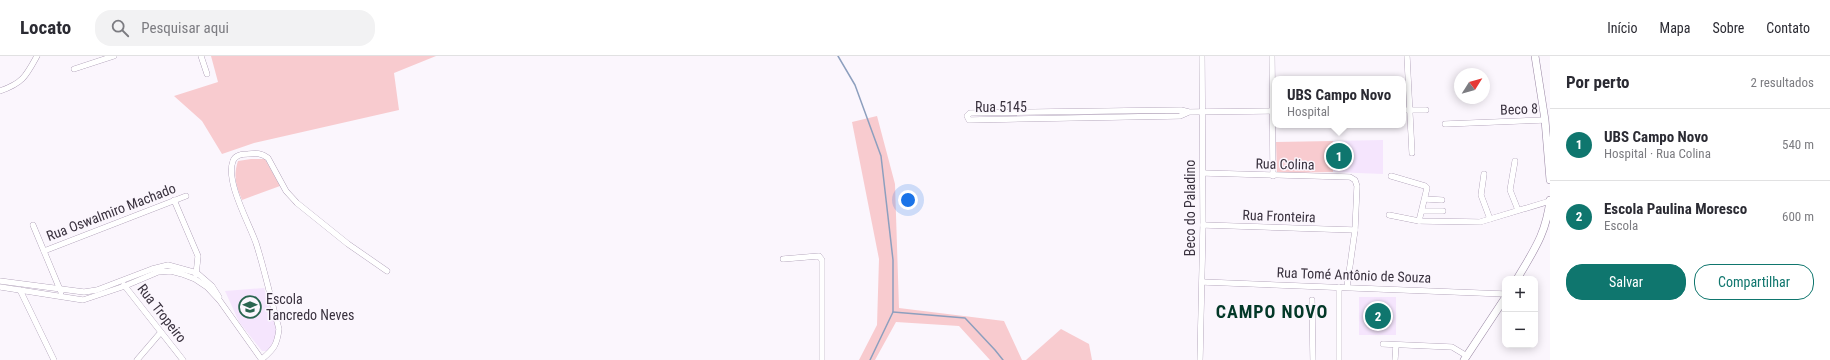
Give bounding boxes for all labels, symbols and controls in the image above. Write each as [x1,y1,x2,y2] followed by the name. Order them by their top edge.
[95,10,375,46] search box
[20,16,71,39] text: Locato
[109,17,131,39] icon: search
[141,19,229,37] text: Pesquisar aqui
[1607,20,1638,36] text: Início
[1660,20,1690,36] text: Mapa
[1712,20,1744,36] text: Sobre
[1766,20,1810,36] text: Contato
[1454,68,1490,104] north arrow
[1566,72,1630,92] text: Por perto
[1750,75,1814,90] text: 2 resultados
[1272,76,1406,128] popup
[1287,86,1391,104] text: UBS Campo Novo
[975,99,1027,115] street label: Rua 5145
[1500,100,1538,118] street label: Beco 8
[1287,104,1330,119] text: Hospital
[1604,128,1708,146] text: UBS Campo Novo
[1576,137,1582,152] text: 1
[1782,137,1814,152] text: 540 m
[1326,141,1352,171] pin: 1
[1604,146,1711,161] text: Hospital · Rua Colina
[1255,155,1315,173] street label: Rua Colina
[1182,160,1198,256] street label: Beco do Paladino
[44,180,178,244] street label: Rua Oswalmiro Machado
[898,190,918,210] your location
[1604,200,1747,218] text: Escola Paulina Moresco
[1242,207,1316,225] street label: Rua Fronteira
[1576,209,1582,224] text: 2
[1782,209,1814,224] text: 600 m
[1604,218,1638,233] text: Escola
[1276,264,1432,286] street label: Rua Tomé Antônio de Souza
[1566,264,1686,300] button: Salvar
[1694,264,1814,300] button: Compartilhar
[1502,276,1538,348] map controls
[1502,276,1538,312] button: +
[134,281,190,345] street label: Rua Tropeiro
[266,291,354,323] place label: Escola Tancredo Neves
[237,294,263,320] school or university icon: Escola Tancredo Neves
[1216,301,1328,322] district label: CAMPO NOVO
[1365,301,1391,331] pin: 2
[1502,312,1538,348] button: −

